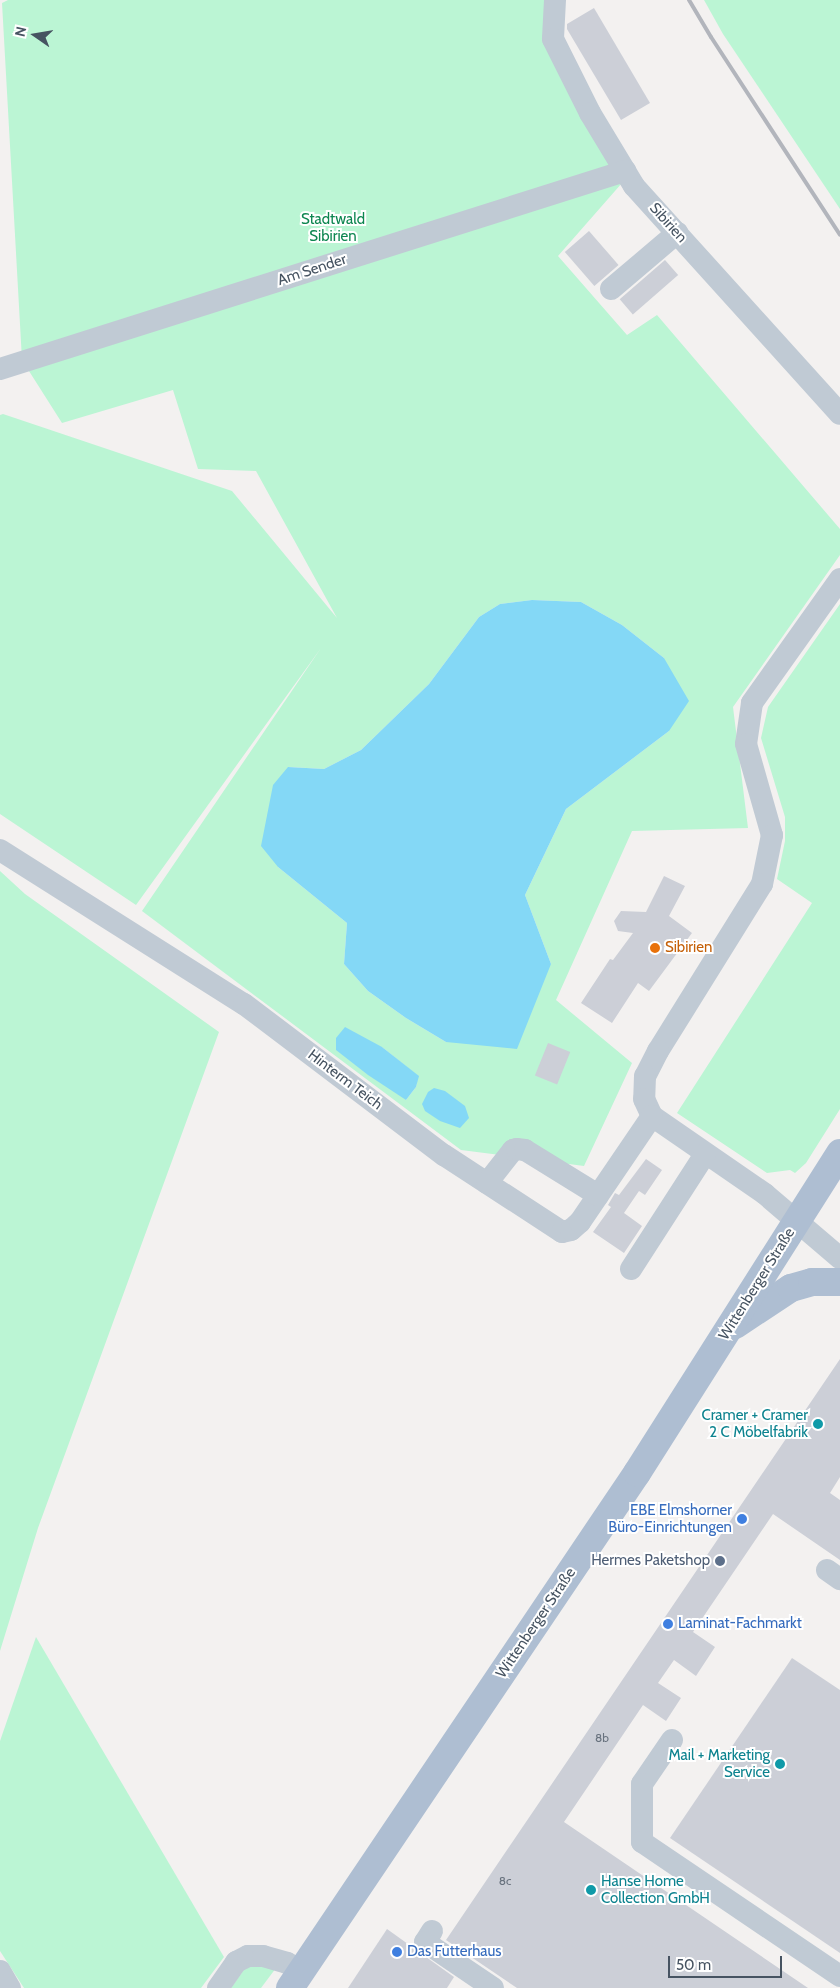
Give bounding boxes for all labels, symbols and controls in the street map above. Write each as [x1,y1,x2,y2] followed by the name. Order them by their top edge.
[10,10,60,60] north arrow
[11,25,30,38] text: N
[645,199,691,247] street label: Sibirien
[301,210,365,245] park label: Stadtwald Sibirien
[275,250,349,290] street label: Am Sender
[665,939,712,957] place label: Sibirien
[649,942,661,954] marker: Sibirien
[304,1046,386,1114] street label: Hinterm Teich
[715,1225,799,1343] street label: Wittenberger Straße
[702,1406,808,1441] place label: Cramer + Cramer 2 C Möbelfabrik
[812,1418,824,1430] marker: Cramer + Cramer 2 C Möbelfabrik
[608,1501,732,1536] place label: EBE Elmshorner Büro-Einrichtungen
[736,1513,748,1525] marker: EBE Elmshorner Büro-Einrichtungen
[591,1552,710,1570] place label: Hermes Paketshop
[714,1555,726,1567] marker: Hermes Paketshop
[492,1564,580,1682] street label: Wittenberger Straße
[678,1615,802,1633] place label: Laminat-Fachmarkt
[662,1618,674,1630] marker: Laminat-Fachmarkt
[595,1731,609,1745] house number: 8b
[668,1746,770,1781] place label: Mail + Marketing Service
[774,1758,786,1770] marker: Mail + Marketing Service
[601,1872,710,1907] place label: Hanse Home Collection GmbH
[499,1874,511,1888] house number: 8c
[585,1884,597,1896] marker: Hanse Home Collection GmbH
[407,1943,502,1961] place label: Das Futterhaus
[391,1946,403,1958] marker: Das Futterhaus
[670,1946,784,1978] scale bar
[676,1956,711,1974] text: 50 m

